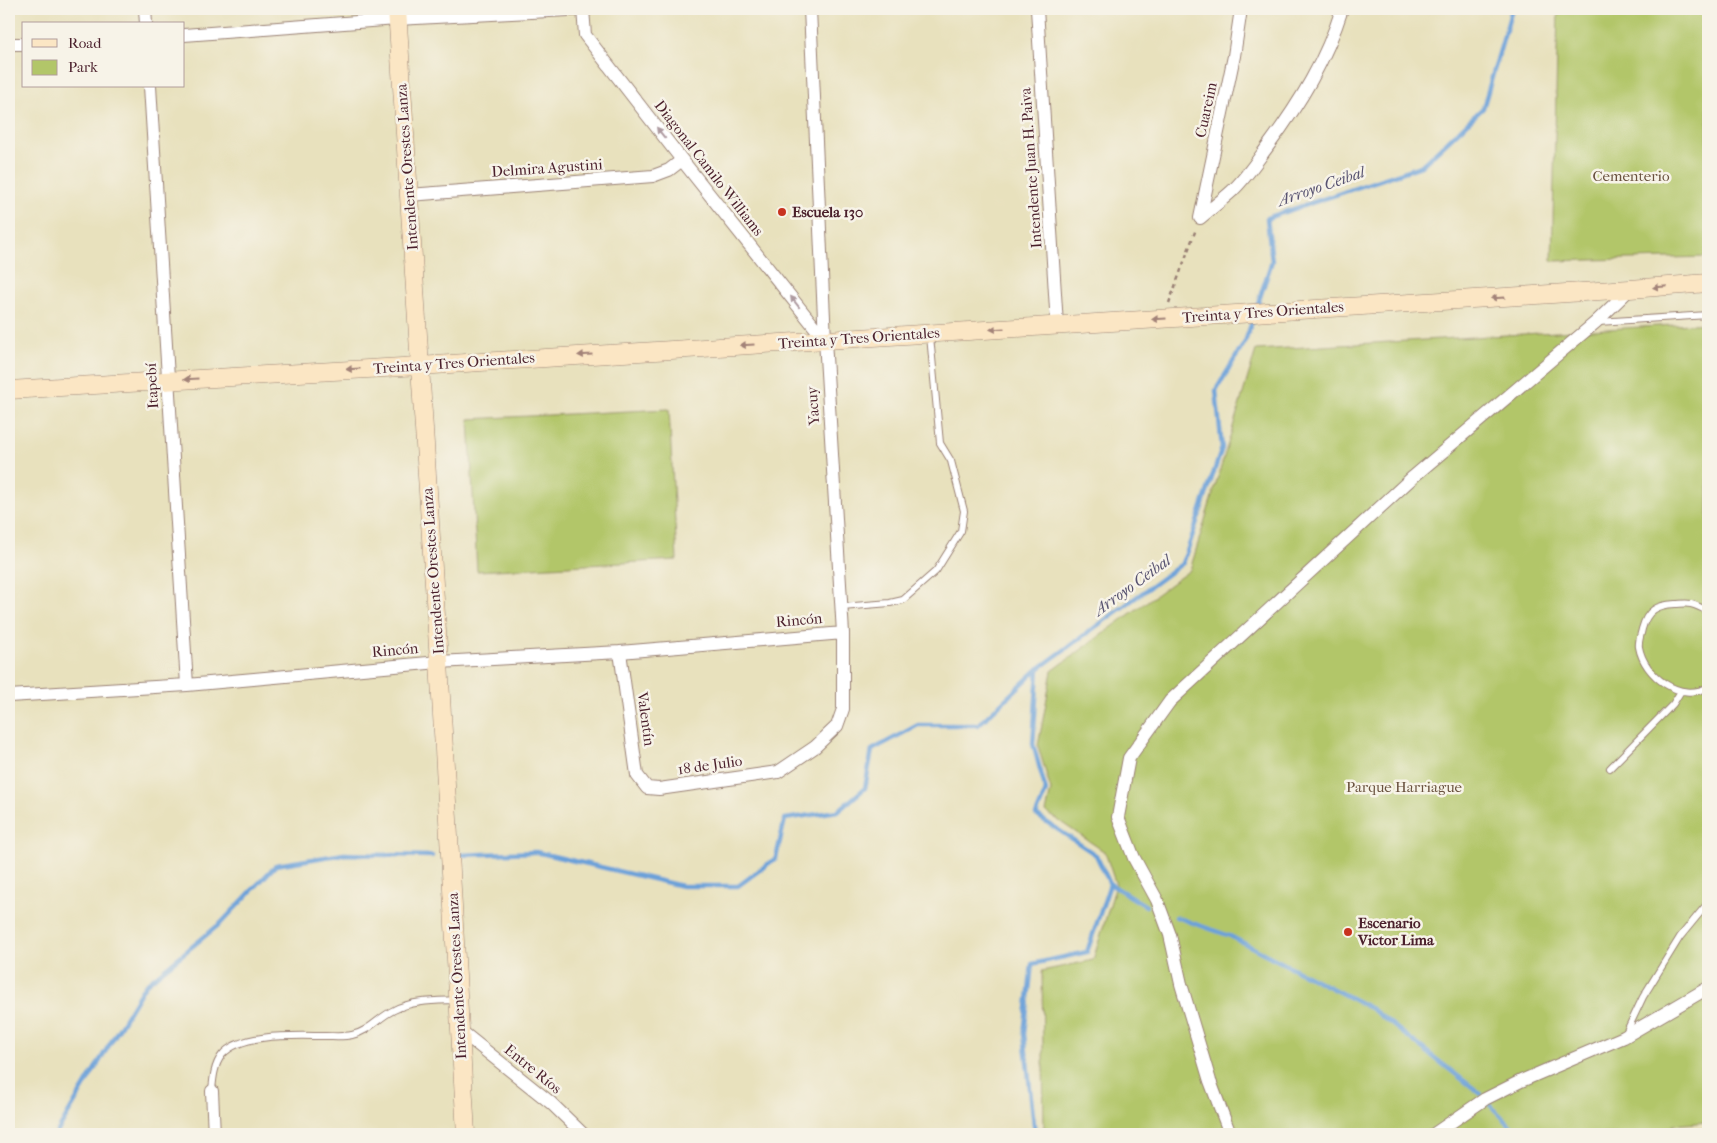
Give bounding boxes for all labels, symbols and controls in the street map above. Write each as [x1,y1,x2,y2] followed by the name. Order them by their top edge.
[22,22,185,88] legend
[68,34,102,52] text: Road
[68,58,98,76] text: Park
[1191,80,1221,139] street label: Cuareim
[392,82,422,251] street label: Intendente Orestes Lanza
[1016,86,1046,249] street label: Intendente Juan H. Paiva
[651,97,768,240] street label: Diagonal Camilo Williams
[656,127,667,140] one-way arrow
[491,155,604,181] street label: Delmira Agustini
[1273,162,1369,210] water label: Arroyo Ceibal
[1592,167,1670,185] park label: Cementerio
[792,203,863,221] place label: Escuela 130
[776,206,788,218] marker: Escuela 130
[1651,283,1667,291] one-way arrow
[1489,294,1505,302] one-way arrow
[789,296,800,309] one-way arrow
[1182,297,1345,327] street label: Treinta y Tres Orientales
[1151,315,1167,323] one-way arrow
[778,323,941,353] street label: Treinta y Tres Orientales
[989,326,1005,334] one-way arrow
[739,341,755,349] one-way arrow
[373,348,536,378] street label: Treinta y Tres Orientales
[577,351,593,359] one-way arrow
[142,362,162,409] street label: Itapebí
[345,366,361,374] one-way arrow
[182,375,198,383] one-way arrow
[803,385,823,427] street label: Yacuy
[418,486,448,655] street label: Intendente Orestes Lanza
[1088,549,1176,620] water label: Arroyo Ceibal
[775,609,823,631] street label: Rincón
[371,639,419,661] street label: Rincón
[633,690,659,747] street label: Valentín
[677,752,744,778] street label: 18 de Julio
[1346,778,1463,796] park label: Parque Harriague
[444,891,470,1060] street label: Intendente Orestes Lanza
[1357,914,1435,949] place label: Escenario Victor Lima
[1342,926,1354,938] marker: Escenario Victor Lima
[501,1040,566,1098] street label: Entre Ríos

